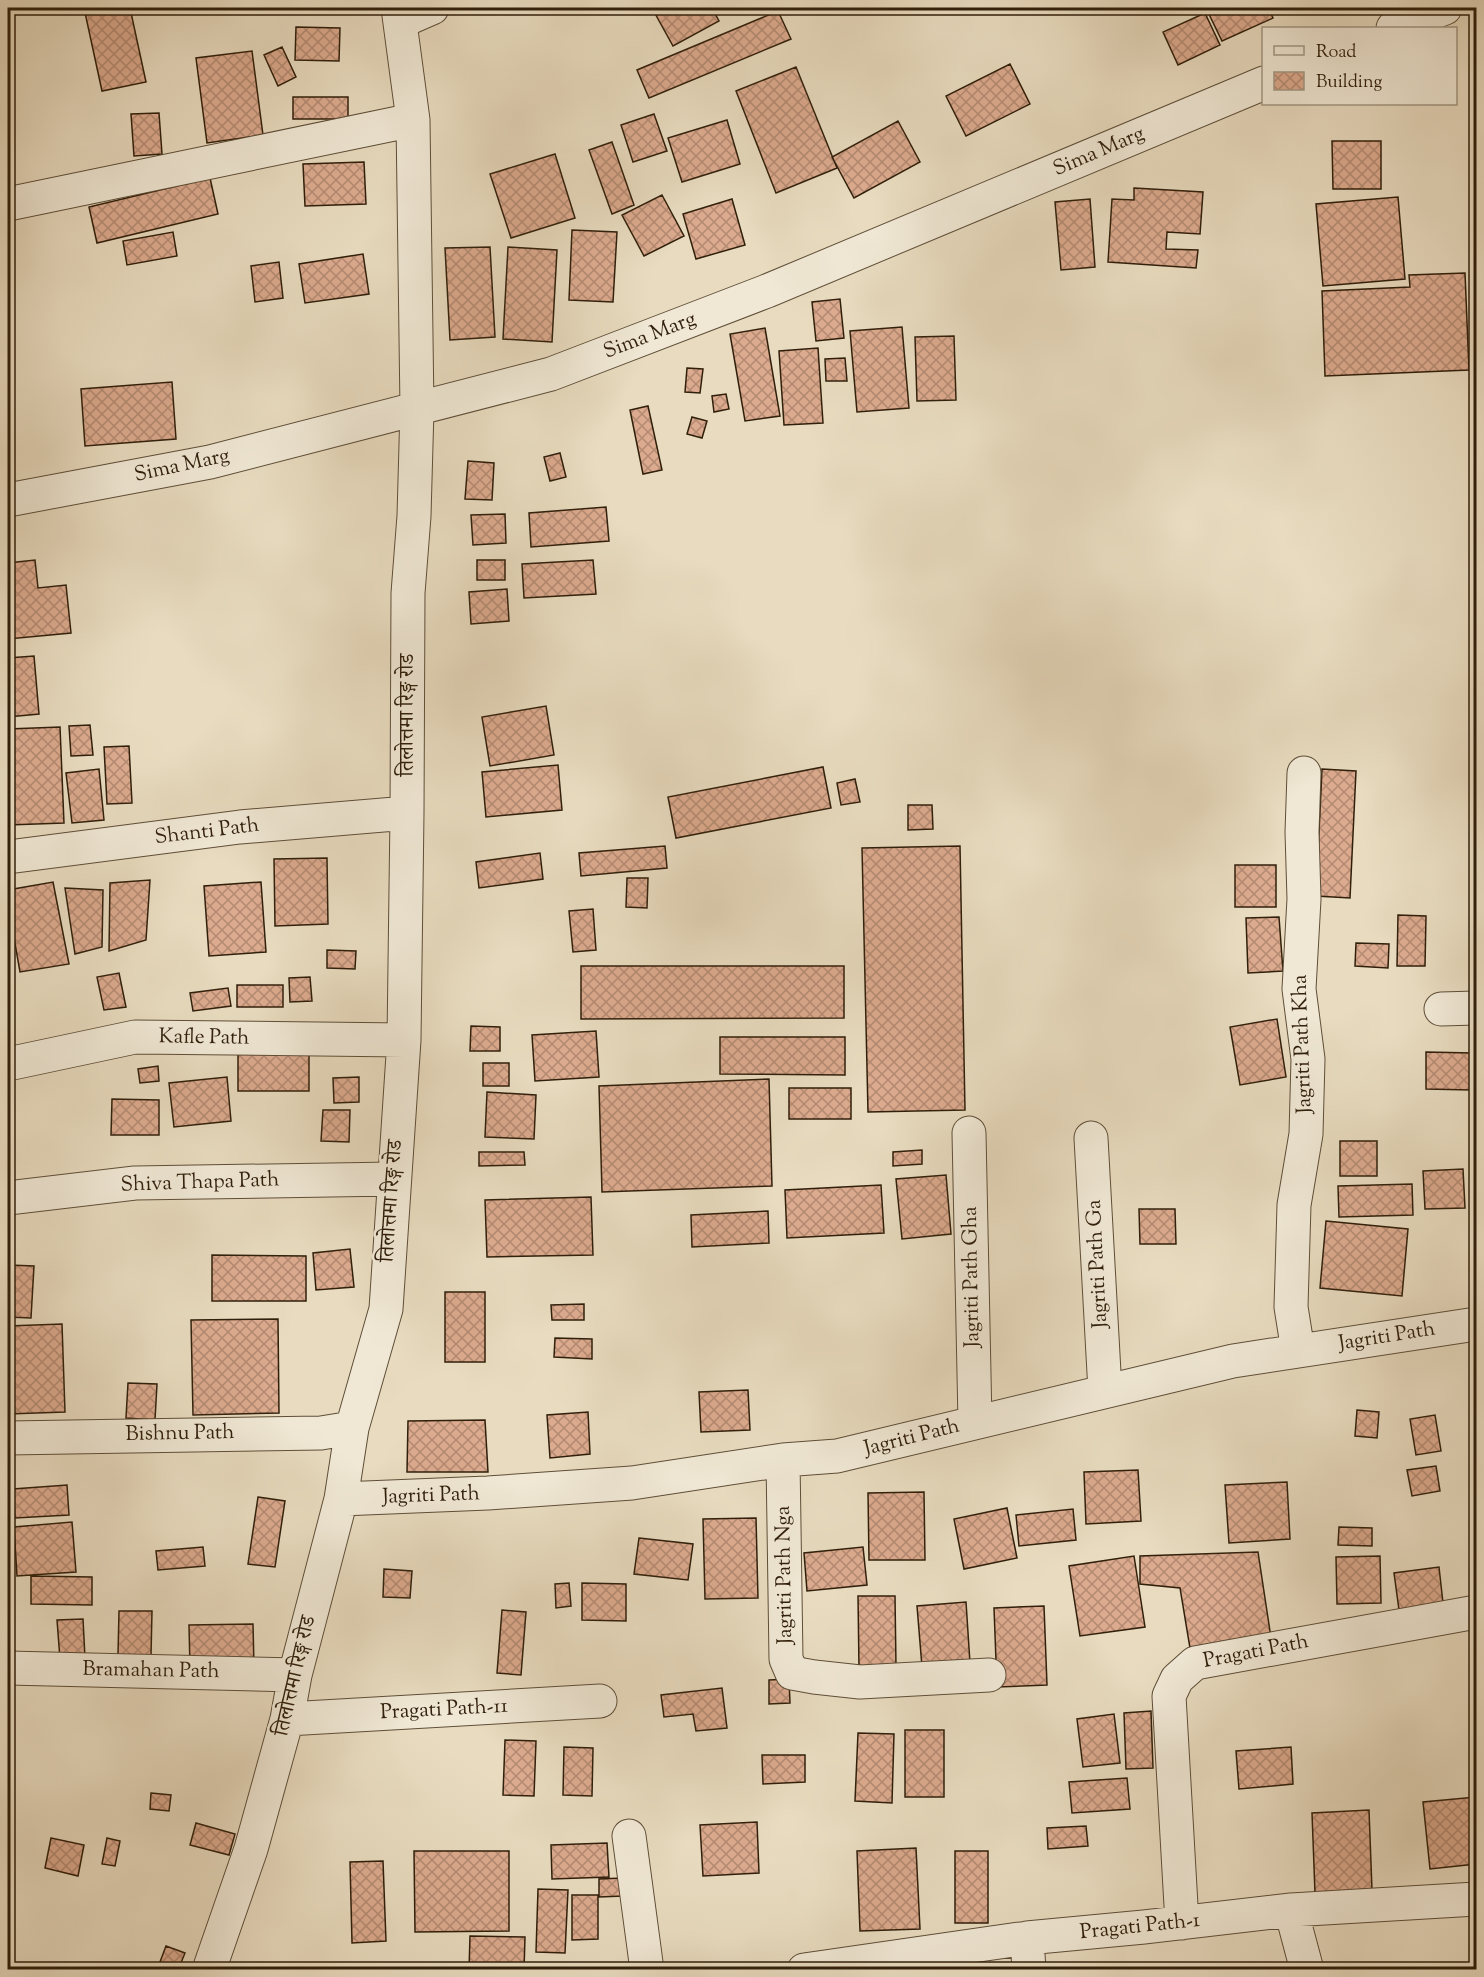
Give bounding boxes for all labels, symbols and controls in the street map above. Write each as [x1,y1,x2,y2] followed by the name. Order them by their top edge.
[1262,27,1457,105] legend
[1316,40,1356,66] text: Road
[1316,70,1382,96] text: Building
[1049,119,1149,185] street label: Sima Marg
[599,305,701,367] street label: Sima Marg
[132,441,232,491] street label: Sima Marg
[393,652,423,777] street label: तिलोत्तमा रिङ्ग रोड
[153,811,261,853] street label: Shanti Path
[1286,974,1320,1115] street label: Jagriti Path Kha
[158,1022,250,1054] street label: Kafle Path
[373,1138,411,1264] street label: तिलोत्तमा रिङ्ग रोड
[120,1165,280,1201] street label: Shiva Thapa Path
[1080,1199,1116,1330] street label: Jagriti Path Ga
[956,1206,988,1349] street label: Jagriti Path Gha
[1335,1315,1438,1360] street label: Jagriti Path
[860,1412,963,1465] street label: Jagriti Path
[125,1418,235,1450] street label: Bishnu Path
[381,1479,480,1513] street label: Jagriti Path
[769,1505,801,1645] street label: Jagriti Path Nga
[267,1612,325,1740] street label: तिलोत्तमा रिङ्ग रोड
[1201,1627,1311,1677] street label: Pragati Path
[82,1655,220,1687] street label: Bramahan Path
[379,1692,509,1728] street label: Pragati Path-11
[1078,1906,1202,1948] street label: Pragati Path-1

